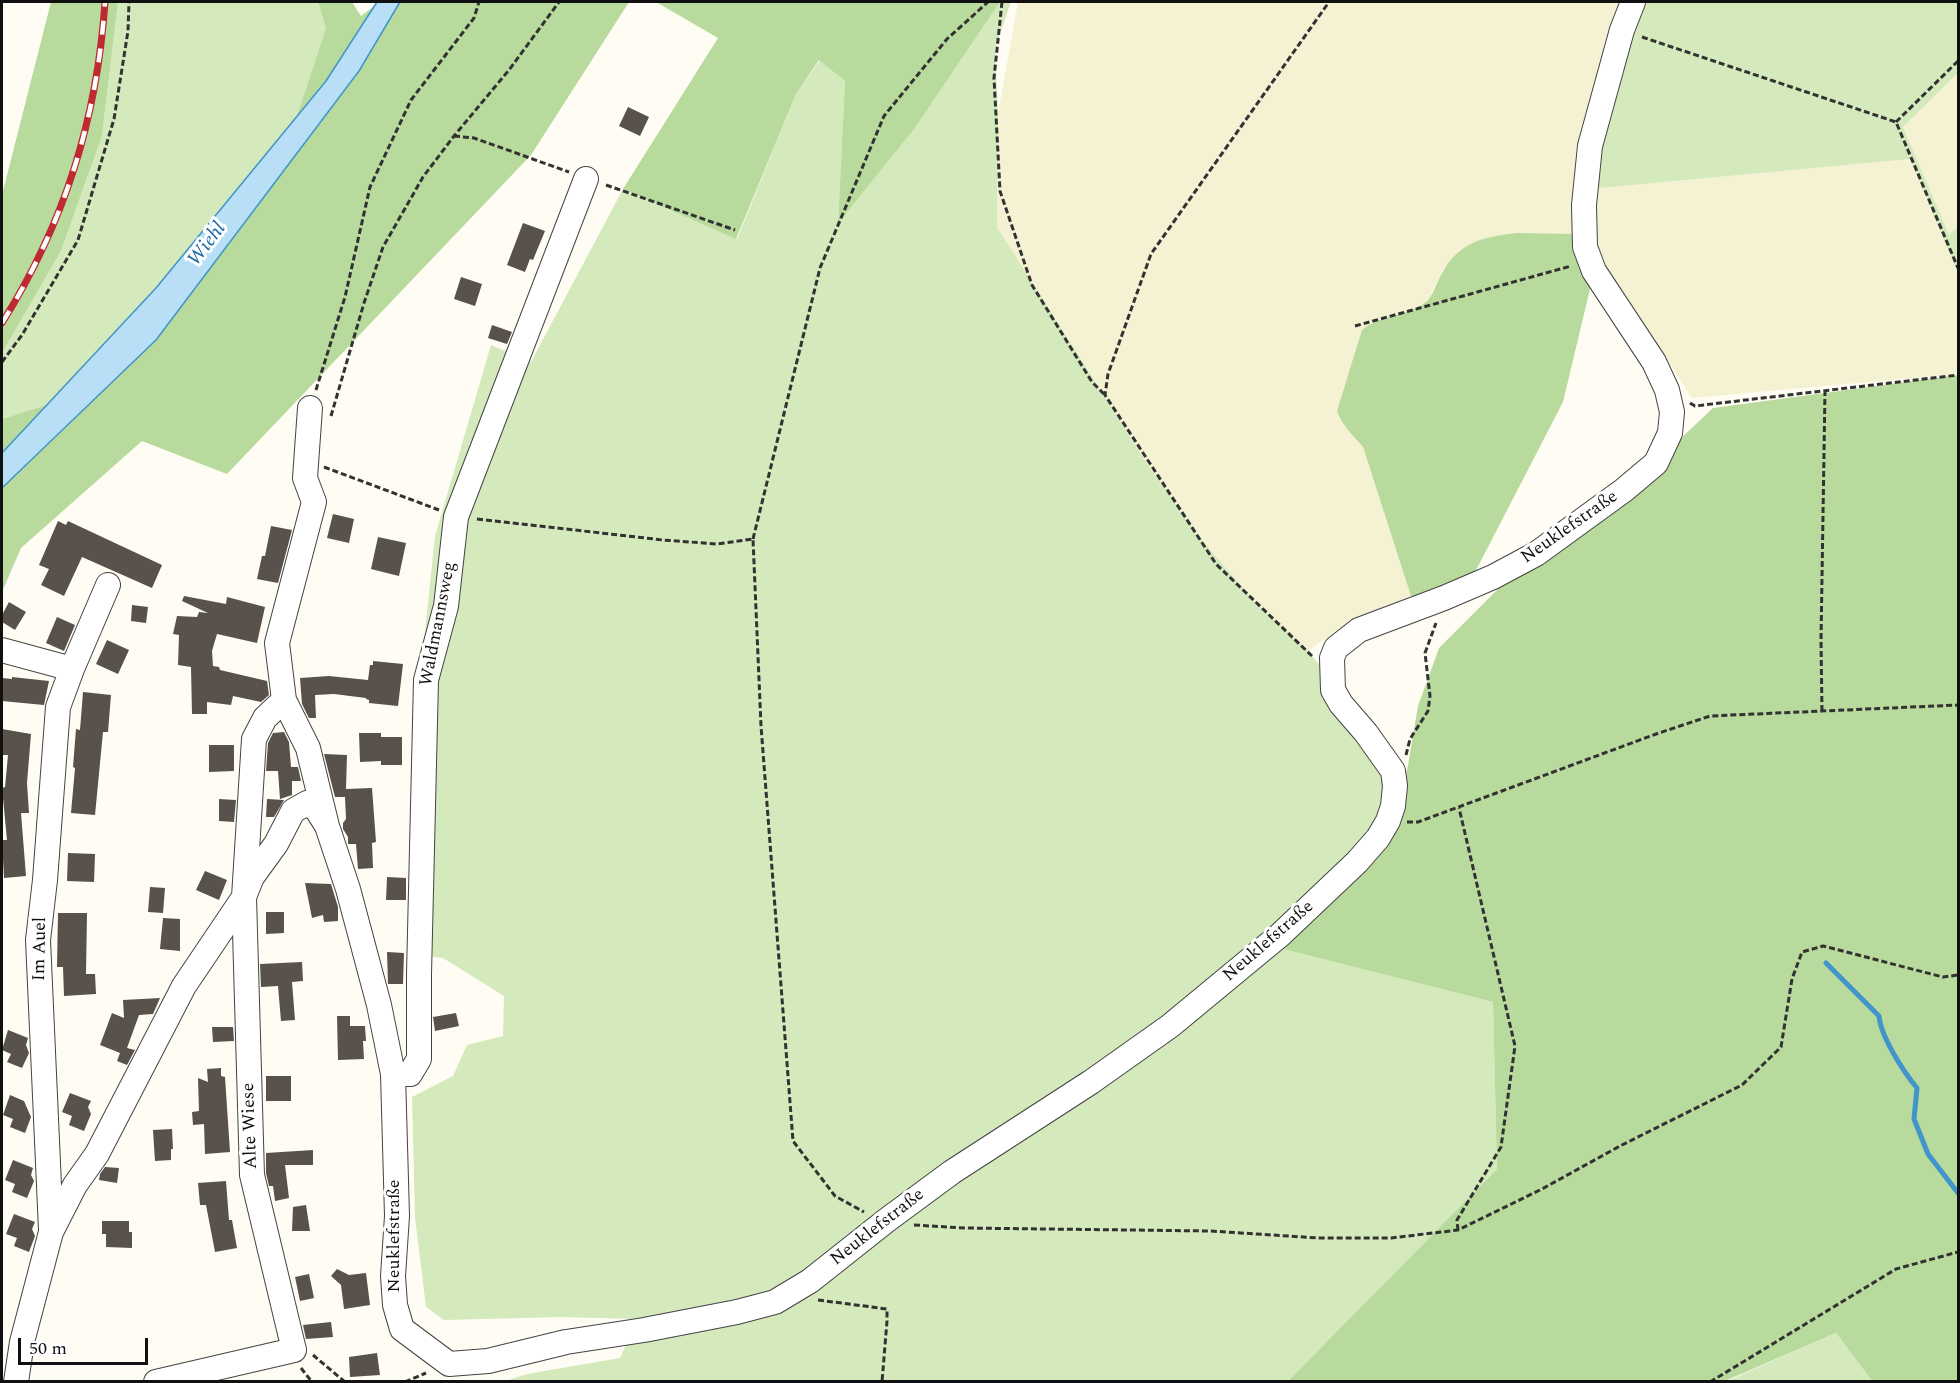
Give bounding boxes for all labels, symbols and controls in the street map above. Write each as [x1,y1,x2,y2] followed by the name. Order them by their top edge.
[184,218,232,272] water label: Wiehl
[1517,487,1623,569] street label: Neuklefstraße
[416,560,462,688] street label: Waldmannsweg
[1219,897,1319,987] street label: Neuklefstraße
[30,917,52,981] street label: Im Auel
[239,1082,263,1170] street label: Alte Wiese
[384,1179,406,1293] street label: Neuklefstraße
[827,1185,929,1271] street label: Neuklefstraße
[21,1326,152,1364] scale bar
[29,1335,67,1362] text: 50 m

